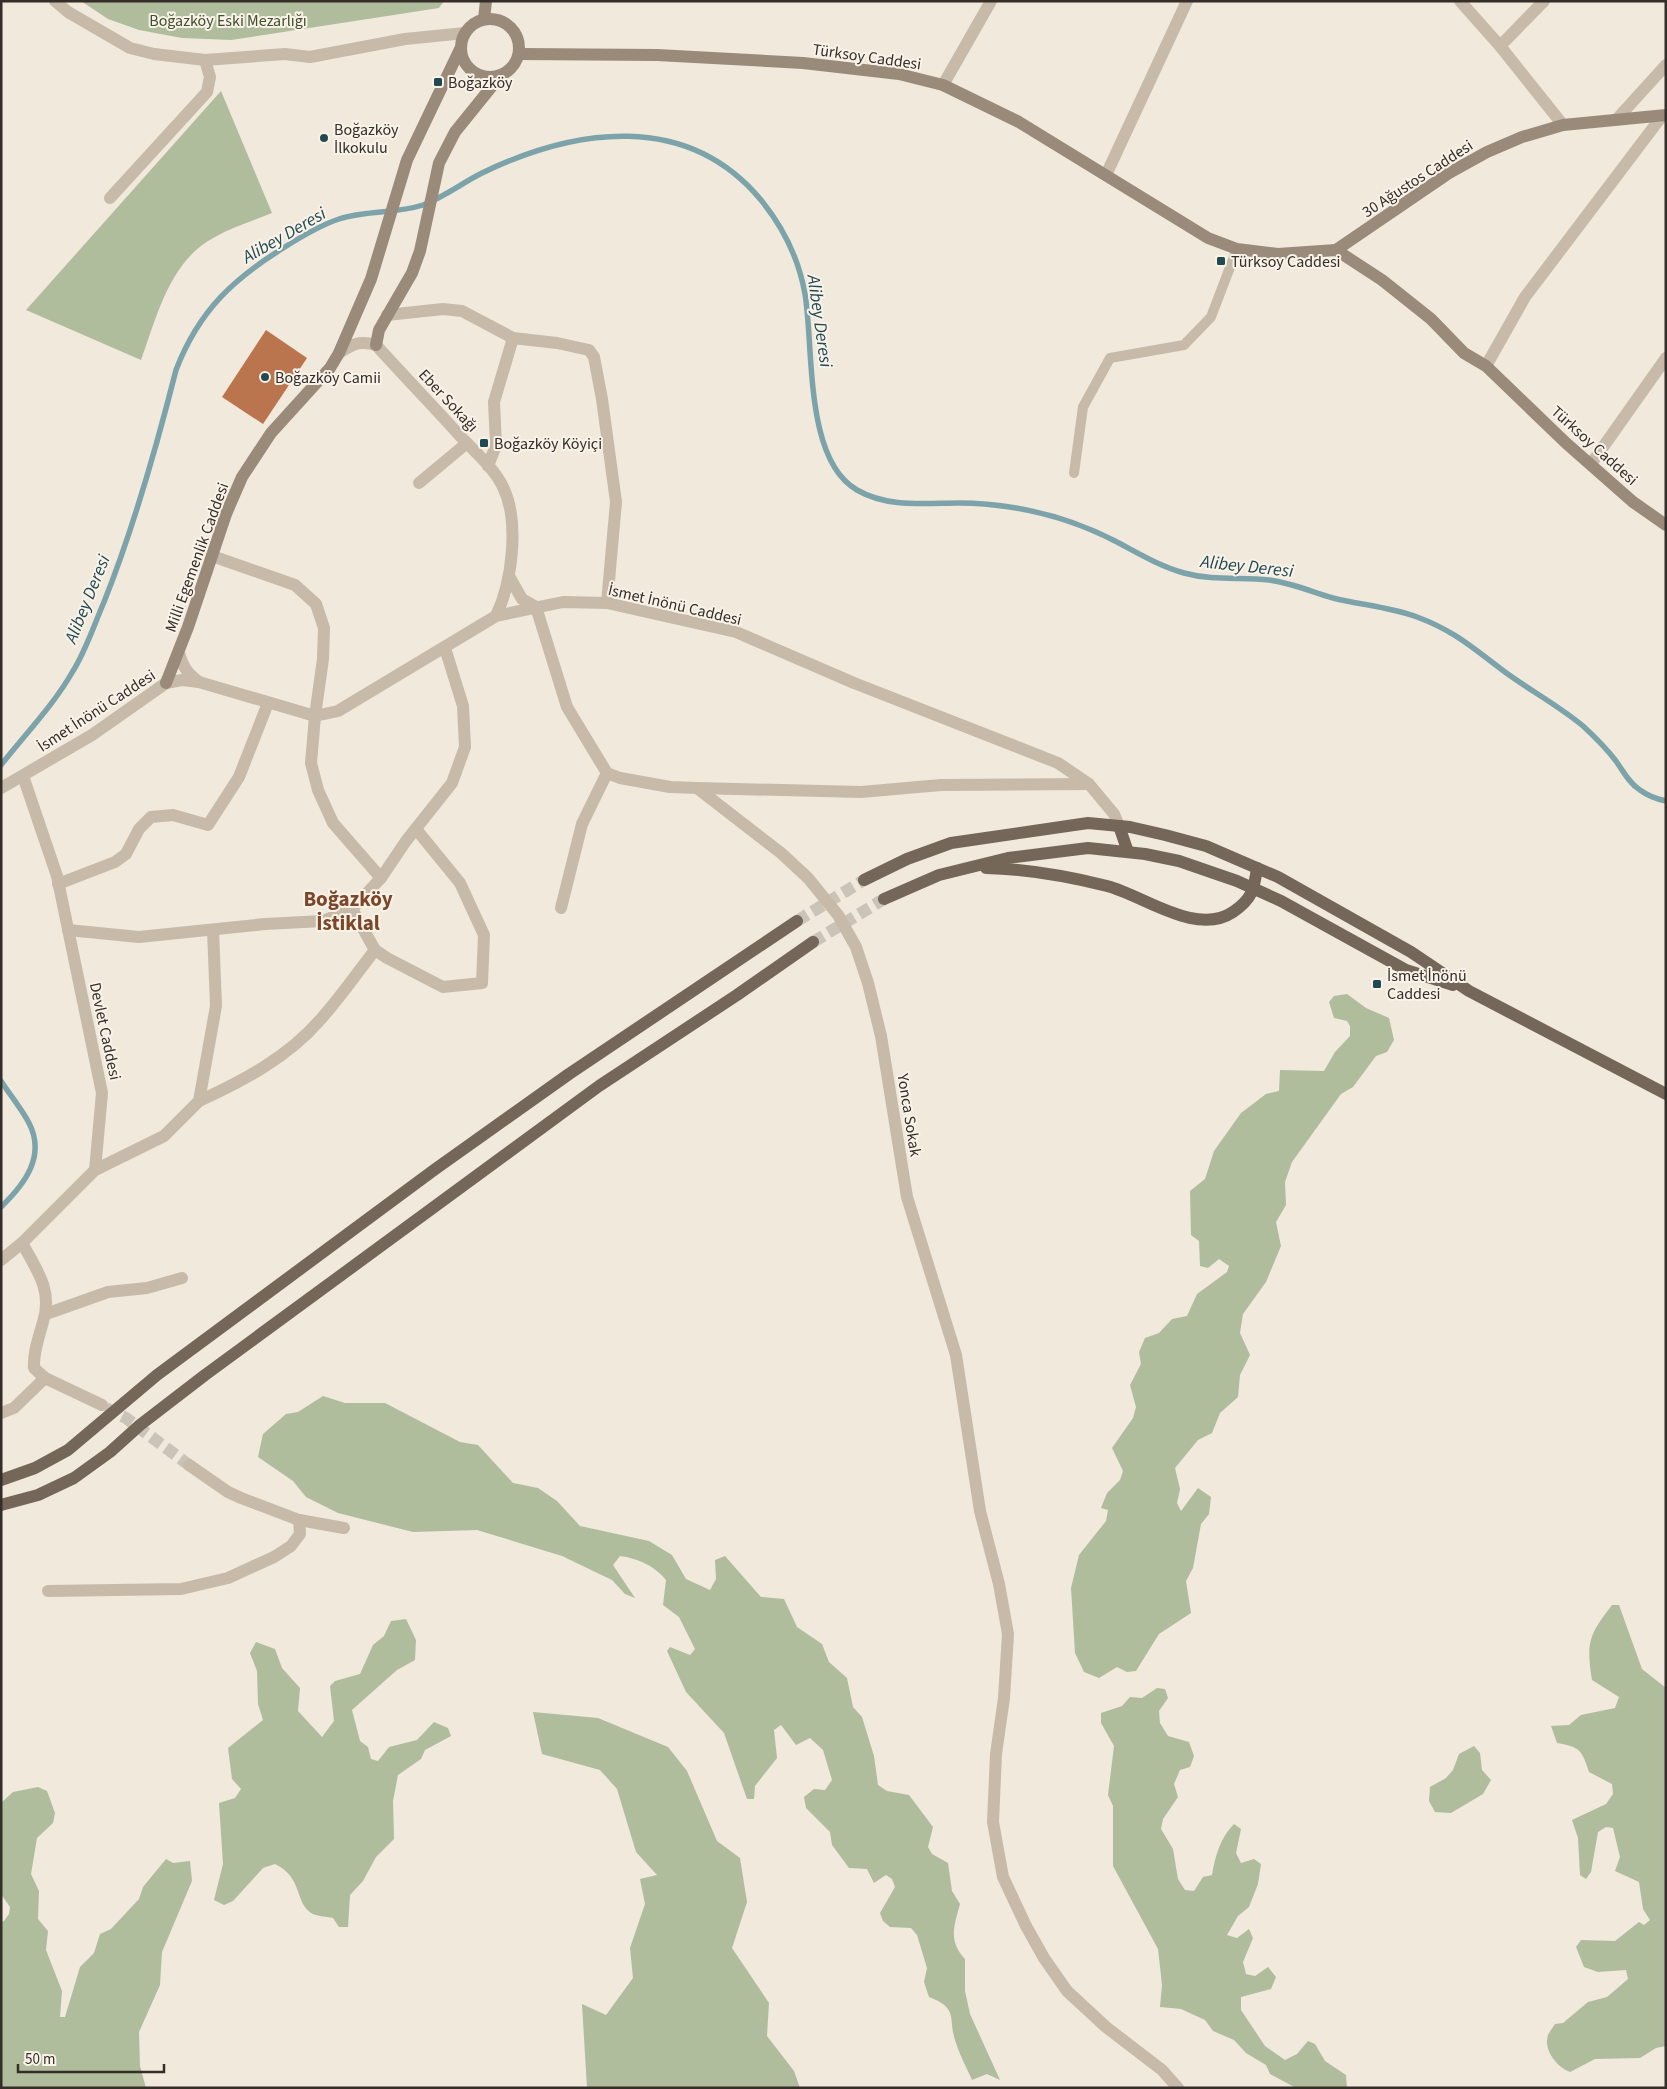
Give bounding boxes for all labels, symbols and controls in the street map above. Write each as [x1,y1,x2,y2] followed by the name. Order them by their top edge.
[149,10,307,32] park label: Boğazköy Eski Mezarlığı
[811,38,923,76] street label: Türksoy Caddesi
[448,72,513,94] place label: Boğazköy
[432,76,444,88] marker: Boğazköy
[334,119,399,159] place label: Boğazköy İlkokulu
[318,132,330,144] marker: Boğazköy İlkokulu
[1358,135,1477,223] street label: 30 Ağustos Caddesi
[237,201,331,270] water label: Alibey Deresi
[1231,251,1341,273] place label: Türksoy Caddesi
[1215,255,1227,267] marker: Türksoy Caddesi
[801,272,838,370] water label: Alibey Deresi
[413,364,483,437] street label: Eber Sokağı
[275,367,381,389] place label: Boğazköy Camii
[259,371,271,383] marker: Boğazköy Camii
[1546,401,1642,491] street label: Türksoy Caddesi
[494,433,602,455] place label: Boğazköy Köyiçi
[478,437,490,449] marker: Boğazköy Köyiçi
[160,479,234,635] street label: Milli Egemenlik Caddesi
[1198,549,1295,584] water label: Alibey Deresi
[58,551,117,648] water label: Alibey Deresi
[606,579,744,631] street label: İsmet İnönü Caddesi
[33,664,160,757] street label: İsmet İnönü Caddesi
[303,884,393,938] district label: Boğazköy İstiklal
[1387,965,1467,1005] place label: İsmet İnönü Caddesi
[1371,978,1383,990] marker: İsmet İnönü Caddesi
[84,980,126,1082] street label: Devlet Caddesi
[891,1071,926,1158] street label: Yonca Sokak
[18,2042,164,2074] scale bar
[25,2049,55,2070] text: 50 m

